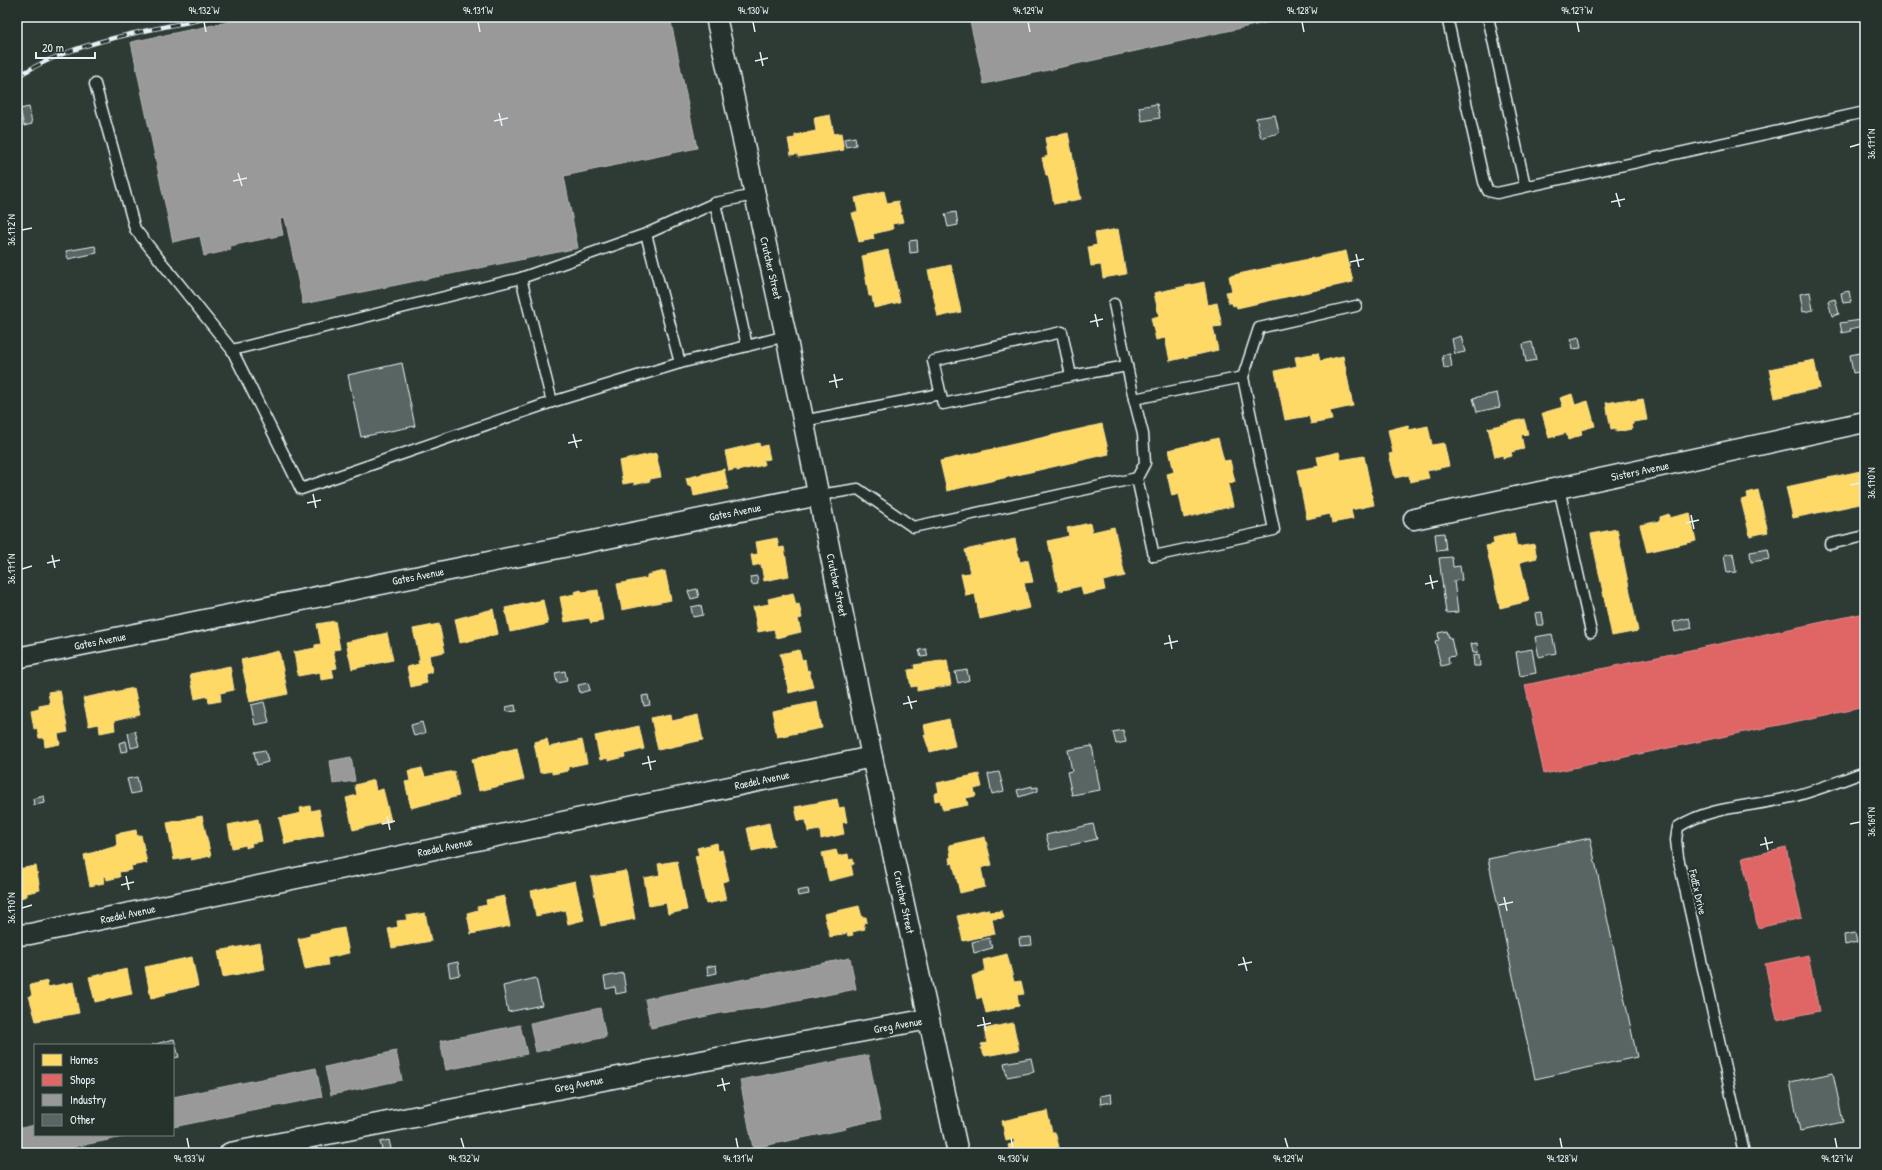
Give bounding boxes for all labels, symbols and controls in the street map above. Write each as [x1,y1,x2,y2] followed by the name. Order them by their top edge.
[189,4,220,17] text: 94.132°W
[463,4,494,17] text: 94.131°W
[738,4,769,17] text: 94.130°W
[1013,4,1044,17] text: 94.129°W
[1287,4,1318,17] text: 94.128°W
[1561,4,1593,17] text: 94.127°W
[36,34,95,60] scale bar
[42,39,64,56] text: 20 m
[1865,129,1878,159] text: 36.171°N
[5,214,18,246] text: 36.172°N
[757,235,785,301] street label: Crutcher Street
[1610,458,1671,484] street label: Sisters Avenue
[1865,467,1878,499] text: 36.170°N
[708,500,763,524] street label: Gates Avenue
[823,552,851,618] street label: Crutcher Street
[5,554,18,584] text: 36.171°N
[391,564,446,588] street label: Gates Avenue
[73,629,128,653] street label: Gates Avenue
[733,767,791,793] street label: Raedel Avenue
[1865,807,1878,837] text: 36.169°N
[416,834,474,860] street label: Raedel Avenue
[1686,867,1710,916] street label: FedEx Drive
[890,869,918,935] street label: Crutcher Street
[5,892,18,924] text: 36.170°N
[99,901,157,927] street label: Raedel Avenue
[873,1014,924,1036] street label: Greg Avenue
[34,1044,174,1136] legend
[70,1051,98,1068] text: Homes
[70,1071,96,1088] text: Shops
[554,1072,605,1096] street label: Greg Avenue
[70,1091,106,1108] text: Industry
[70,1111,96,1128] text: Other
[174,1152,205,1165] text: 94.133°W
[449,1152,480,1165] text: 94.132°W
[723,1152,754,1165] text: 94.131°W
[998,1152,1029,1165] text: 94.130°W
[1273,1152,1304,1165] text: 94.129°W
[1547,1152,1578,1165] text: 94.128°W
[1821,1152,1853,1165] text: 94.127°W

